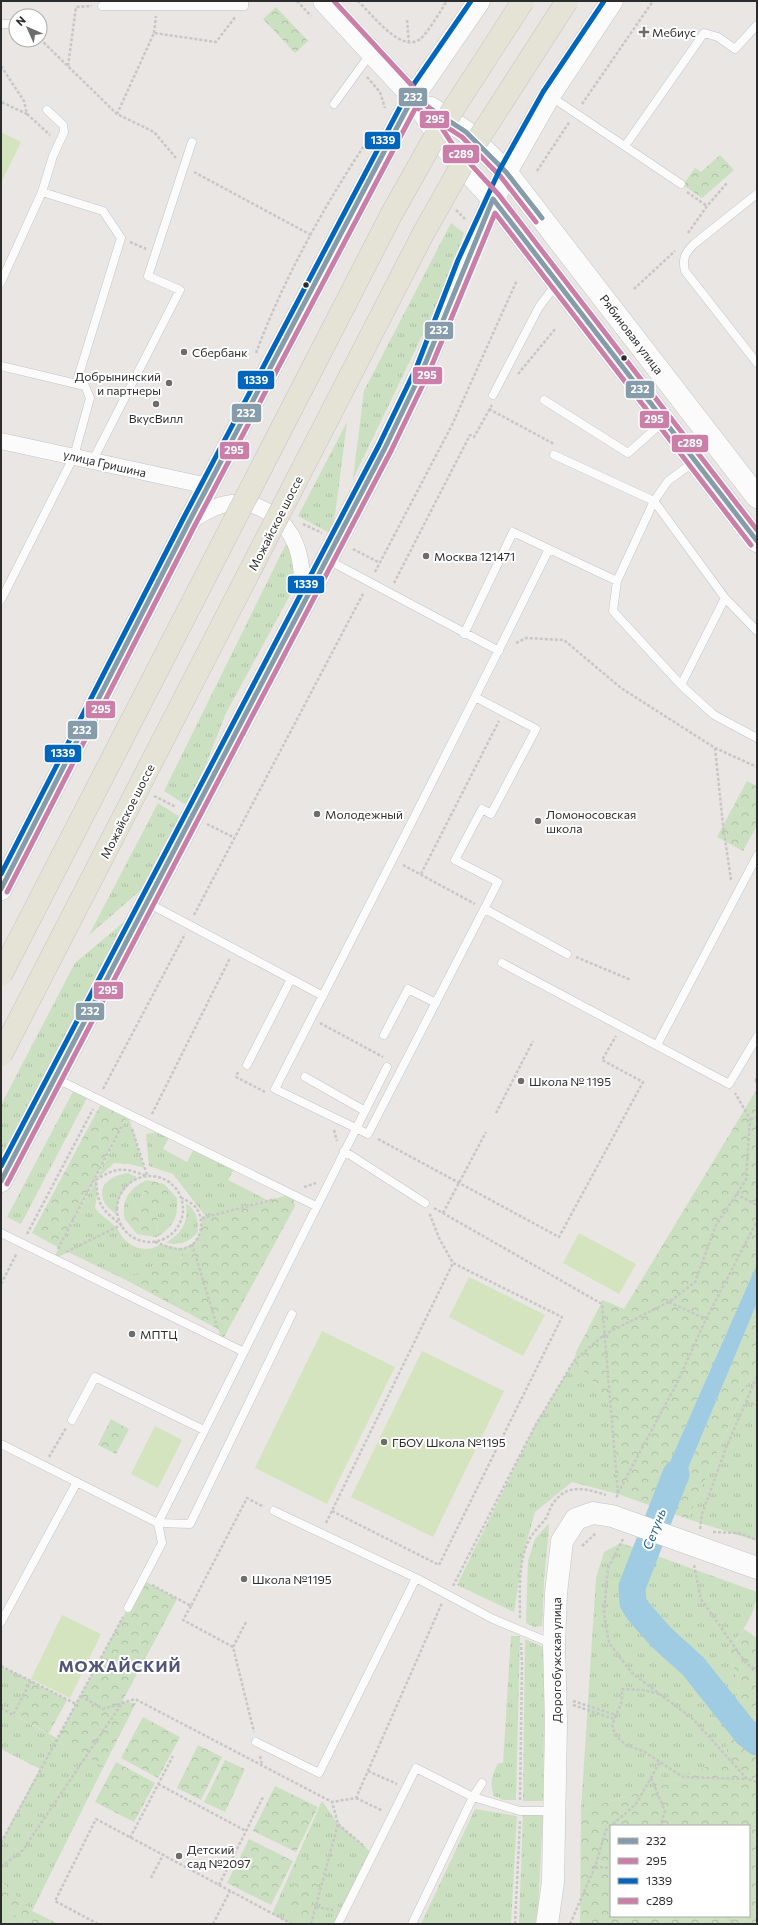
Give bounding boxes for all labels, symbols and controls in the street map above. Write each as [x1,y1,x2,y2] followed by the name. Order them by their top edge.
[8,8,48,48] north arrow
[13,13,28,28] text: N
[652,25,696,39] place label: Мебиус
[639,27,649,37] marker: Мебиус
[398,87,428,107] line badge: 232
[404,90,422,103] text: 232
[419,110,450,129] line badge: 295
[425,112,445,125] text: 295
[364,131,401,150] line badge: 1339
[371,133,395,146] text: 1339
[442,144,480,164] line badge: с289
[448,147,474,160] text: с289
[301,280,311,290] unlabelled marker
[598,291,666,377] street label: Рябиновая улица
[424,321,454,340] line badge: 232
[430,323,448,336] text: 232
[192,345,248,359] place label: Сбербанк
[179,347,189,357] marker: Сбербанк
[619,353,629,363] unlabelled marker
[412,366,443,385] line badge: 295
[417,368,437,381] text: 295
[75,369,161,397] place label: Добрынинский и партнеры
[237,370,275,390] line badge: 1339
[244,373,268,386] text: 1339
[164,378,174,388] marker: Добрынинский и партнеры
[625,380,655,399] line badge: 232
[631,382,649,395] text: 232
[151,399,161,409] marker: ВкусВилл
[231,403,262,423] line badge: 232
[237,406,255,419] text: 232
[639,410,670,429] line badge: 295
[129,411,183,425] place label: ВкусВилл
[644,412,664,425] text: 295
[671,434,709,453] line badge: с289
[677,436,703,449] text: с289
[219,441,250,460] line badge: 295
[224,443,244,456] text: 295
[62,447,148,479] street label: улица Гришина
[245,473,305,573] street label: Можайское шоссе
[434,549,515,563] place label: Москва 121471
[421,551,431,561] marker: Москва 121471
[287,575,325,594] line badge: 1339
[294,577,318,590] text: 1339
[85,700,116,719] line badge: 295
[91,702,111,715] text: 295
[67,720,98,740] line badge: 232
[73,723,91,736] text: 232
[44,744,82,763] line badge: 1339
[51,746,75,759] text: 1339
[97,761,157,861] street label: Можайское шоссе
[325,807,403,821] place label: Молодежный
[546,807,636,835] place label: Ломоносовская школа
[312,809,322,819] marker: Молодежный
[533,816,543,826] marker: Ломоносовская школа
[93,981,124,1000] line badge: 295
[98,983,118,996] text: 295
[75,1002,105,1021] line badge: 232
[81,1004,99,1017] text: 232
[529,1074,611,1088] place label: Школа № 1195
[516,1076,526,1086] marker: Школа № 1195
[140,1327,177,1341] place label: МПТЦ
[127,1329,137,1339] marker: МПТЦ
[392,1435,506,1449] place label: ГБОУ Школа №1195
[379,1437,389,1447] marker: ГБОУ Школа №1195
[639,1506,669,1552] water label: Сетунь
[252,1572,332,1586] place label: Школа №1195
[239,1574,249,1584] marker: Школа №1195
[549,1597,563,1723] street label: Дорогобужская улица
[58,1656,182,1675] district label: МОЖАЙСКИЙ
[610,1825,750,1917] legend
[646,1833,666,1847] text: 232
[187,1842,251,1870] place label: Детский сад №2097
[174,1851,184,1861] marker: Детский сад №2097
[646,1853,667,1867] text: 295
[646,1873,672,1887] text: 1339
[646,1893,673,1907] text: с289

